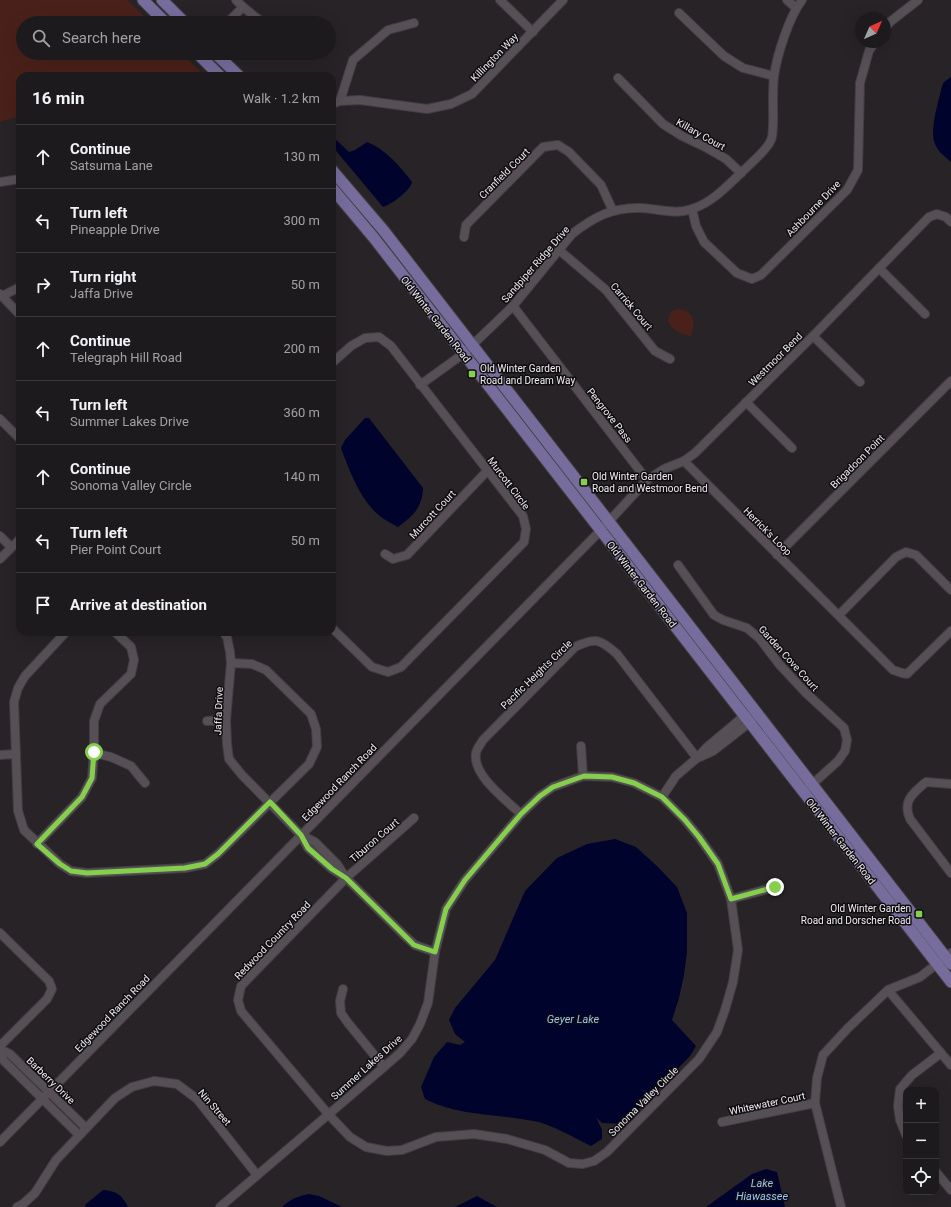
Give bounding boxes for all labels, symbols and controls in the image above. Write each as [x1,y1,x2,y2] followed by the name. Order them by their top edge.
[855,12,891,48] north arrow
[16,16,336,60] search box
[30,27,52,49] icon: search
[62,29,141,47] text: Search here
[469,31,520,84] street label: Killington Way
[32,88,85,108] text: 16 min
[243,91,320,106] text: Walk · 1.2 km
[674,116,727,152] street label: Killary Court
[70,140,131,158] text: Continue
[32,146,54,168] icon: ahead
[477,146,532,201] street label: Cranfield Court
[283,149,320,164] text: 130 m
[70,158,153,173] text: Satsuma Lane
[784,178,843,238] street label: Ashbourne Drive
[70,204,127,222] text: Turn left
[32,210,54,232] icon: left
[283,213,320,228] text: 300 m
[70,222,160,237] text: Pineapple Drive
[499,224,572,305] street label: Sandpiper Ridge Drive
[70,268,136,286] text: Turn right
[32,274,54,296] icon: right
[399,274,473,365] street label: Old Winter Garden Road
[291,277,320,292] text: 50 m
[609,280,655,332] street label: Carrick Court
[70,286,133,301] text: Jaffa Drive
[746,330,804,388] street label: Westmoor Bend
[70,332,131,350] text: Continue
[32,338,54,360] icon: ahead
[283,341,320,356] text: 200 m
[70,350,182,365] text: Telegraph Hill Road
[480,363,575,386] place label: Old Winter Garden Road and Dream Way
[467,369,477,379] marker: Old Winter Garden Road and Dream Way
[585,386,634,445] street label: Pengrove Pass
[70,396,127,414] text: Turn left
[32,402,54,424] icon: left
[283,405,320,420] text: 360 m
[70,414,189,429] text: Summer Lakes Drive
[828,432,886,490] street label: Brigadoon Point
[485,455,532,512] street label: Murcott Circle
[70,460,131,478] text: Continue
[32,466,54,488] icon: ahead
[283,469,320,484] text: 140 m
[592,471,708,494] place label: Old Winter Garden Road and Westmoor Bend
[579,477,589,487] marker: Old Winter Garden Road and Westmoor Bend
[70,478,192,493] text: Sonoma Valley Circle
[407,488,458,541] street label: Murcott Court
[741,505,794,558] street label: Herrick's Loop
[70,524,127,542] text: Turn left
[32,530,54,552] icon: left
[291,533,320,548] text: 50 m
[605,539,679,630] street label: Old Winter Garden Road
[70,542,161,557] text: Pier Point Court
[32,594,54,616] icon: arrive
[70,596,207,614] text: Arrive at destination
[756,624,821,693] street label: Garden Cove Court
[498,637,574,711] street label: Pacific Heights Circle
[212,687,225,735] street label: Jaffa Drive
[300,742,379,823] street label: Edgewood Ranch Road
[85,743,103,761] route start
[804,796,878,887] street label: Old Winter Garden Road
[348,816,401,865] street label: Tiburon Court
[766,878,784,896] route end
[232,899,313,982] street label: Redwood Country Road
[801,903,911,926] place label: Old Winter Garden Road and Dorscher Road
[914,909,924,919] marker: Old Winter Garden Road and Dorscher Road
[73,973,152,1054] street label: Edgewood Ranch Road
[547,1013,599,1026] water label: Geyer Lake
[329,1033,404,1102] street label: Summer Lakes Drive
[24,1055,77,1106] street label: Barberry Drive
[606,1064,680,1138] street label: Sonoma Valley Circle
[196,1087,233,1128] street label: Nin Street
[903,1087,939,1195] map controls
[903,1087,939,1123] button: +
[728,1090,806,1117] street label: Whitewater Court
[903,1123,939,1159] button: −
[903,1159,939,1195] button: locate
[736,1177,788,1203] water label: Lake Hiawassee

